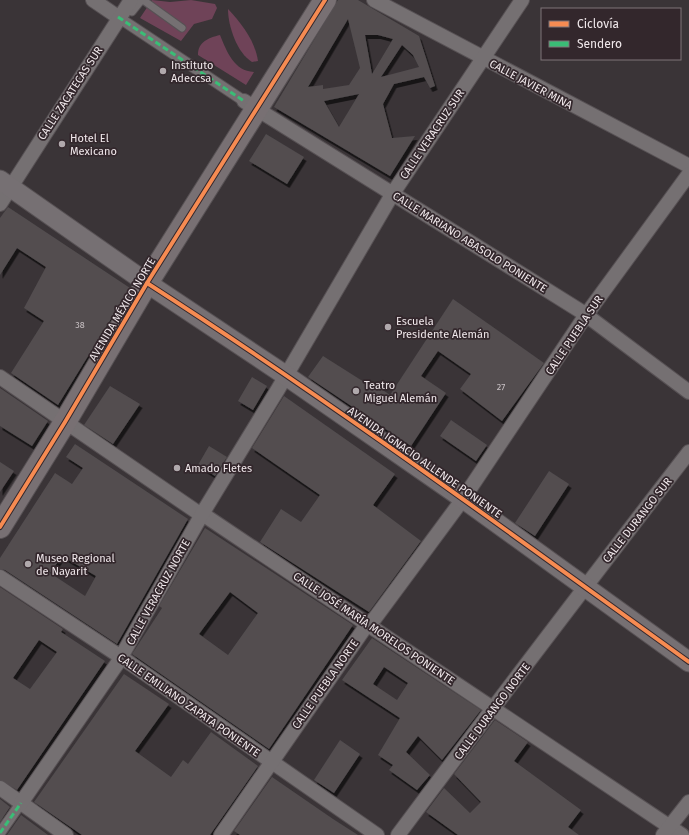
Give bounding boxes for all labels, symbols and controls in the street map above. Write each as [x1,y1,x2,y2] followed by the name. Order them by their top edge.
[541,8,681,60] legend
[577,17,619,31] text: Ciclovía
[577,37,622,51] text: Sendero
[35,44,106,142] street label: CALLE ZACATECAS SUR
[487,57,575,112] street label: CALLE JAVIER MINA
[171,59,214,85] place label: Instituto Adeccsa
[158,66,168,76] marker: Instituto Adeccsa
[398,87,468,182] street label: CALLE VERACRUZ SUR
[70,132,117,158] place label: Hotel El Mexicano
[57,139,67,149] marker: Hotel El Mexicano
[390,189,549,296] street label: CALLE MARIANO ABASOLO PONIENTE
[86,255,159,363] street label: AVENIDA MÉXICO NORTE
[543,293,606,378] street label: CALLE PUEBLA SUR
[396,315,489,341] place label: Escuela Presidente Alemán
[75,320,85,330] house number: 38
[383,322,393,332] marker: Escuela Presidente Alemán
[364,379,437,405] place label: Teatro Miguel Alemán
[497,382,505,392] house number: 27
[351,386,361,396] marker: Teatro Miguel Alemán
[345,404,504,521] street label: AVENIDA IGNACIO ALLENDE PONIENTE
[185,462,252,475] place label: Amado Fletes
[172,463,182,473] marker: Amado Fletes
[600,475,675,565] street label: CALLE DURANGO SUR
[124,537,193,647] street label: CALLE VERACRUZ NORTE
[36,552,115,578] place label: Museo Regional de Nayarit
[23,559,33,569] marker: Museo Regional de Nayarit
[291,569,458,687] street label: CALLE JOSÉ MARÍA MORELOS PONIENTE
[290,637,361,732] street label: CALLE PUEBLA NORTE
[115,651,262,760] street label: CALLE EMILIANO ZAPATA PONIENTE
[452,660,533,762] street label: CALLE DURANGO NORTE

